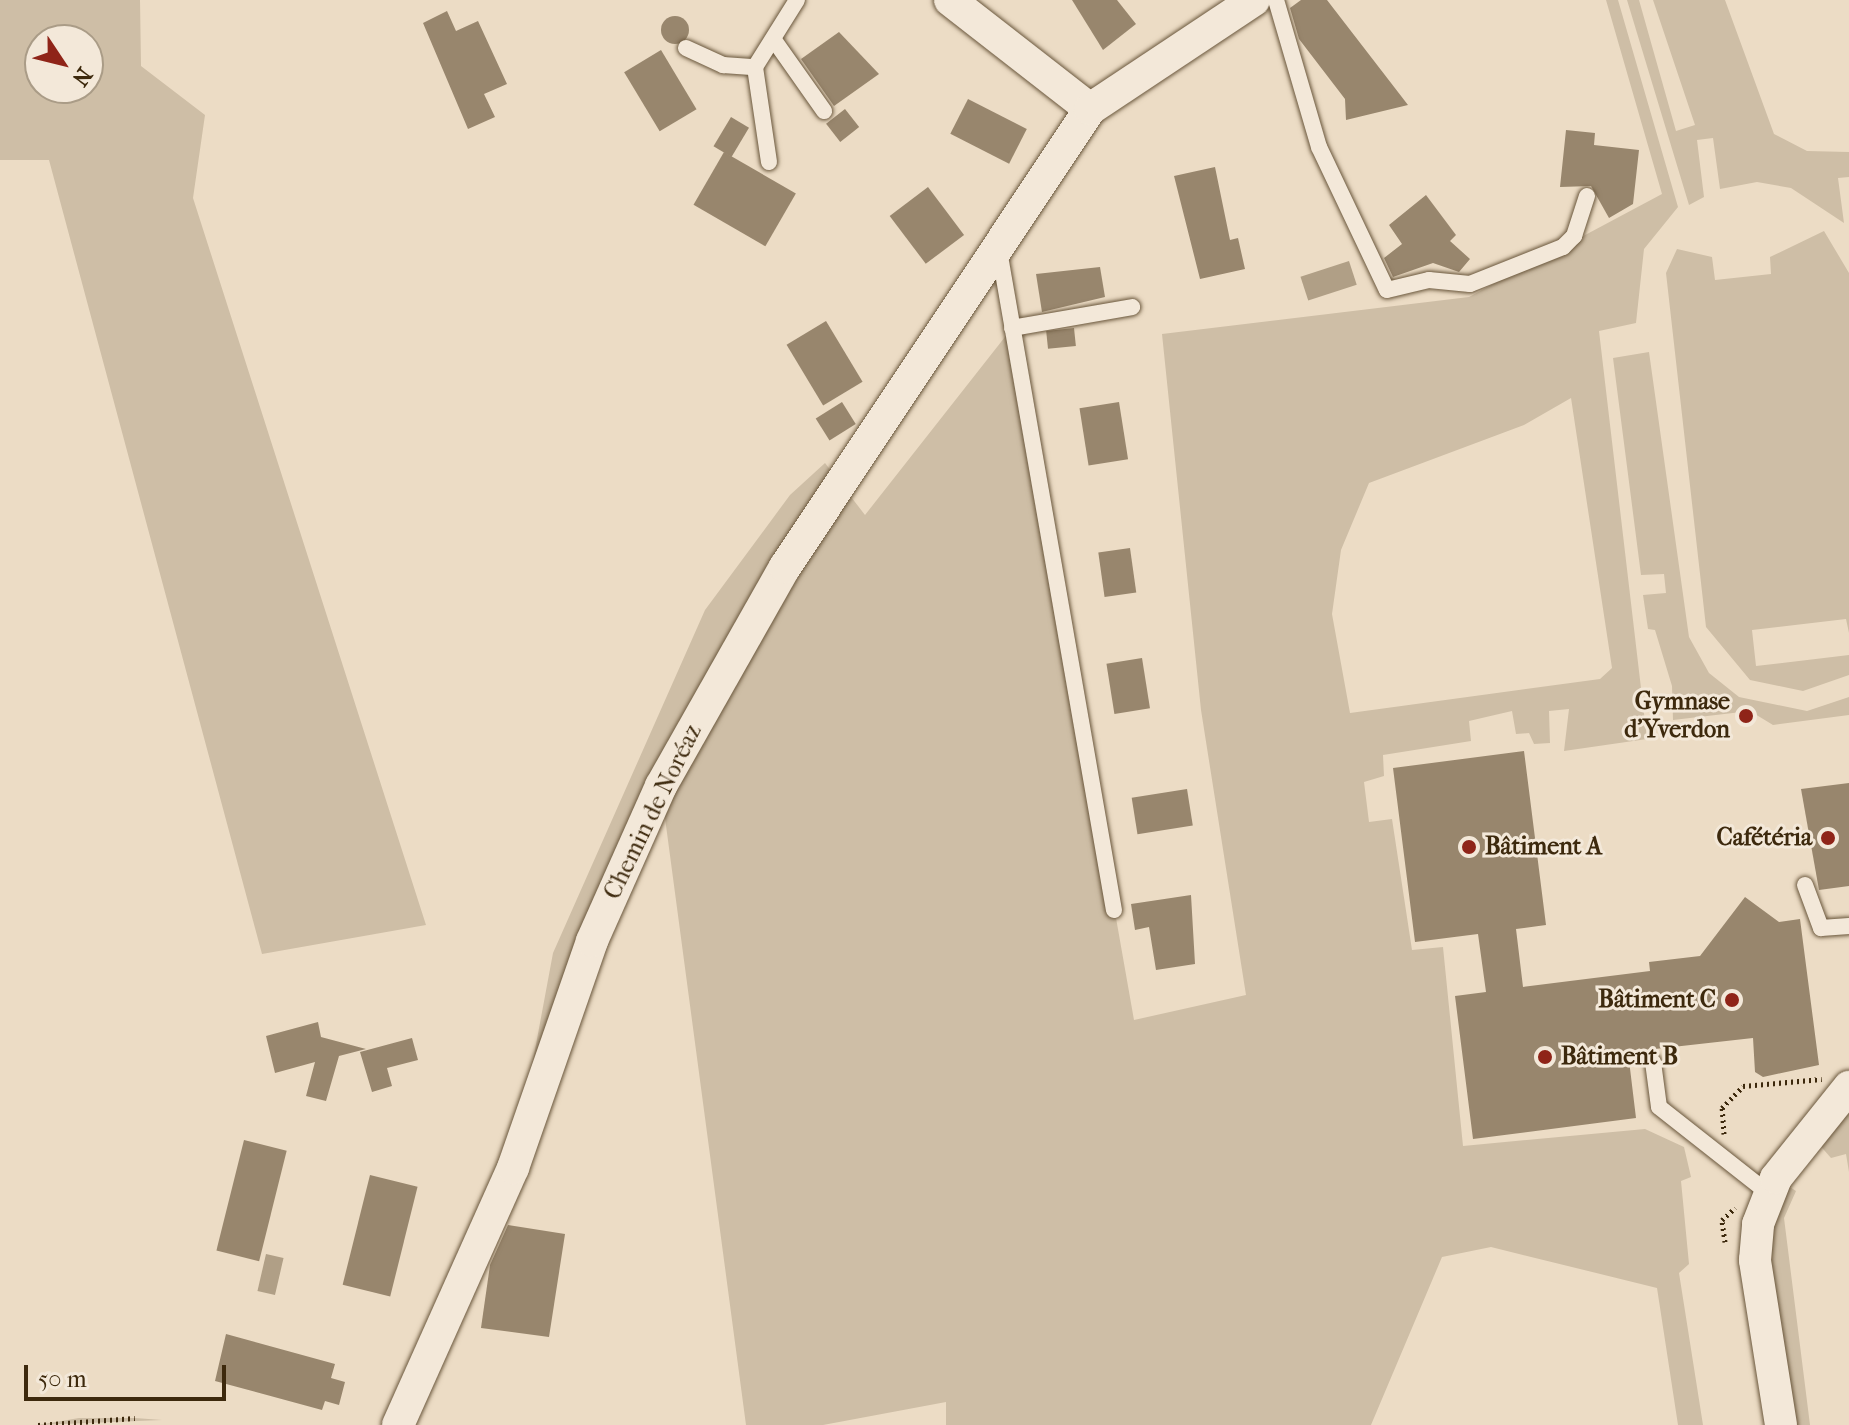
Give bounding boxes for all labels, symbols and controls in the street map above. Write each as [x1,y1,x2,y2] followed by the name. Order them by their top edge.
[24,24,104,104] north arrow
[67,62,97,91] text: N
[1624,688,1730,744] place label: Gymnase d'Yverdon
[1737,707,1755,725] marker: Gymnase d'Yverdon
[598,720,708,904] street label: Chemin de Noréaz
[1716,824,1812,852] place label: Cafétéria
[1819,829,1837,847] marker: Cafétéria
[1485,833,1602,861] place label: Bâtiment A
[1460,838,1478,856] marker: Bâtiment A
[1598,986,1716,1014] place label: Bâtiment C
[1723,991,1741,1009] marker: Bâtiment C
[1561,1043,1678,1071] place label: Bâtiment B
[1536,1048,1554,1066] marker: Bâtiment B
[28,1349,230,1399] scale bar
[38,1365,87,1393] text: 50 m

